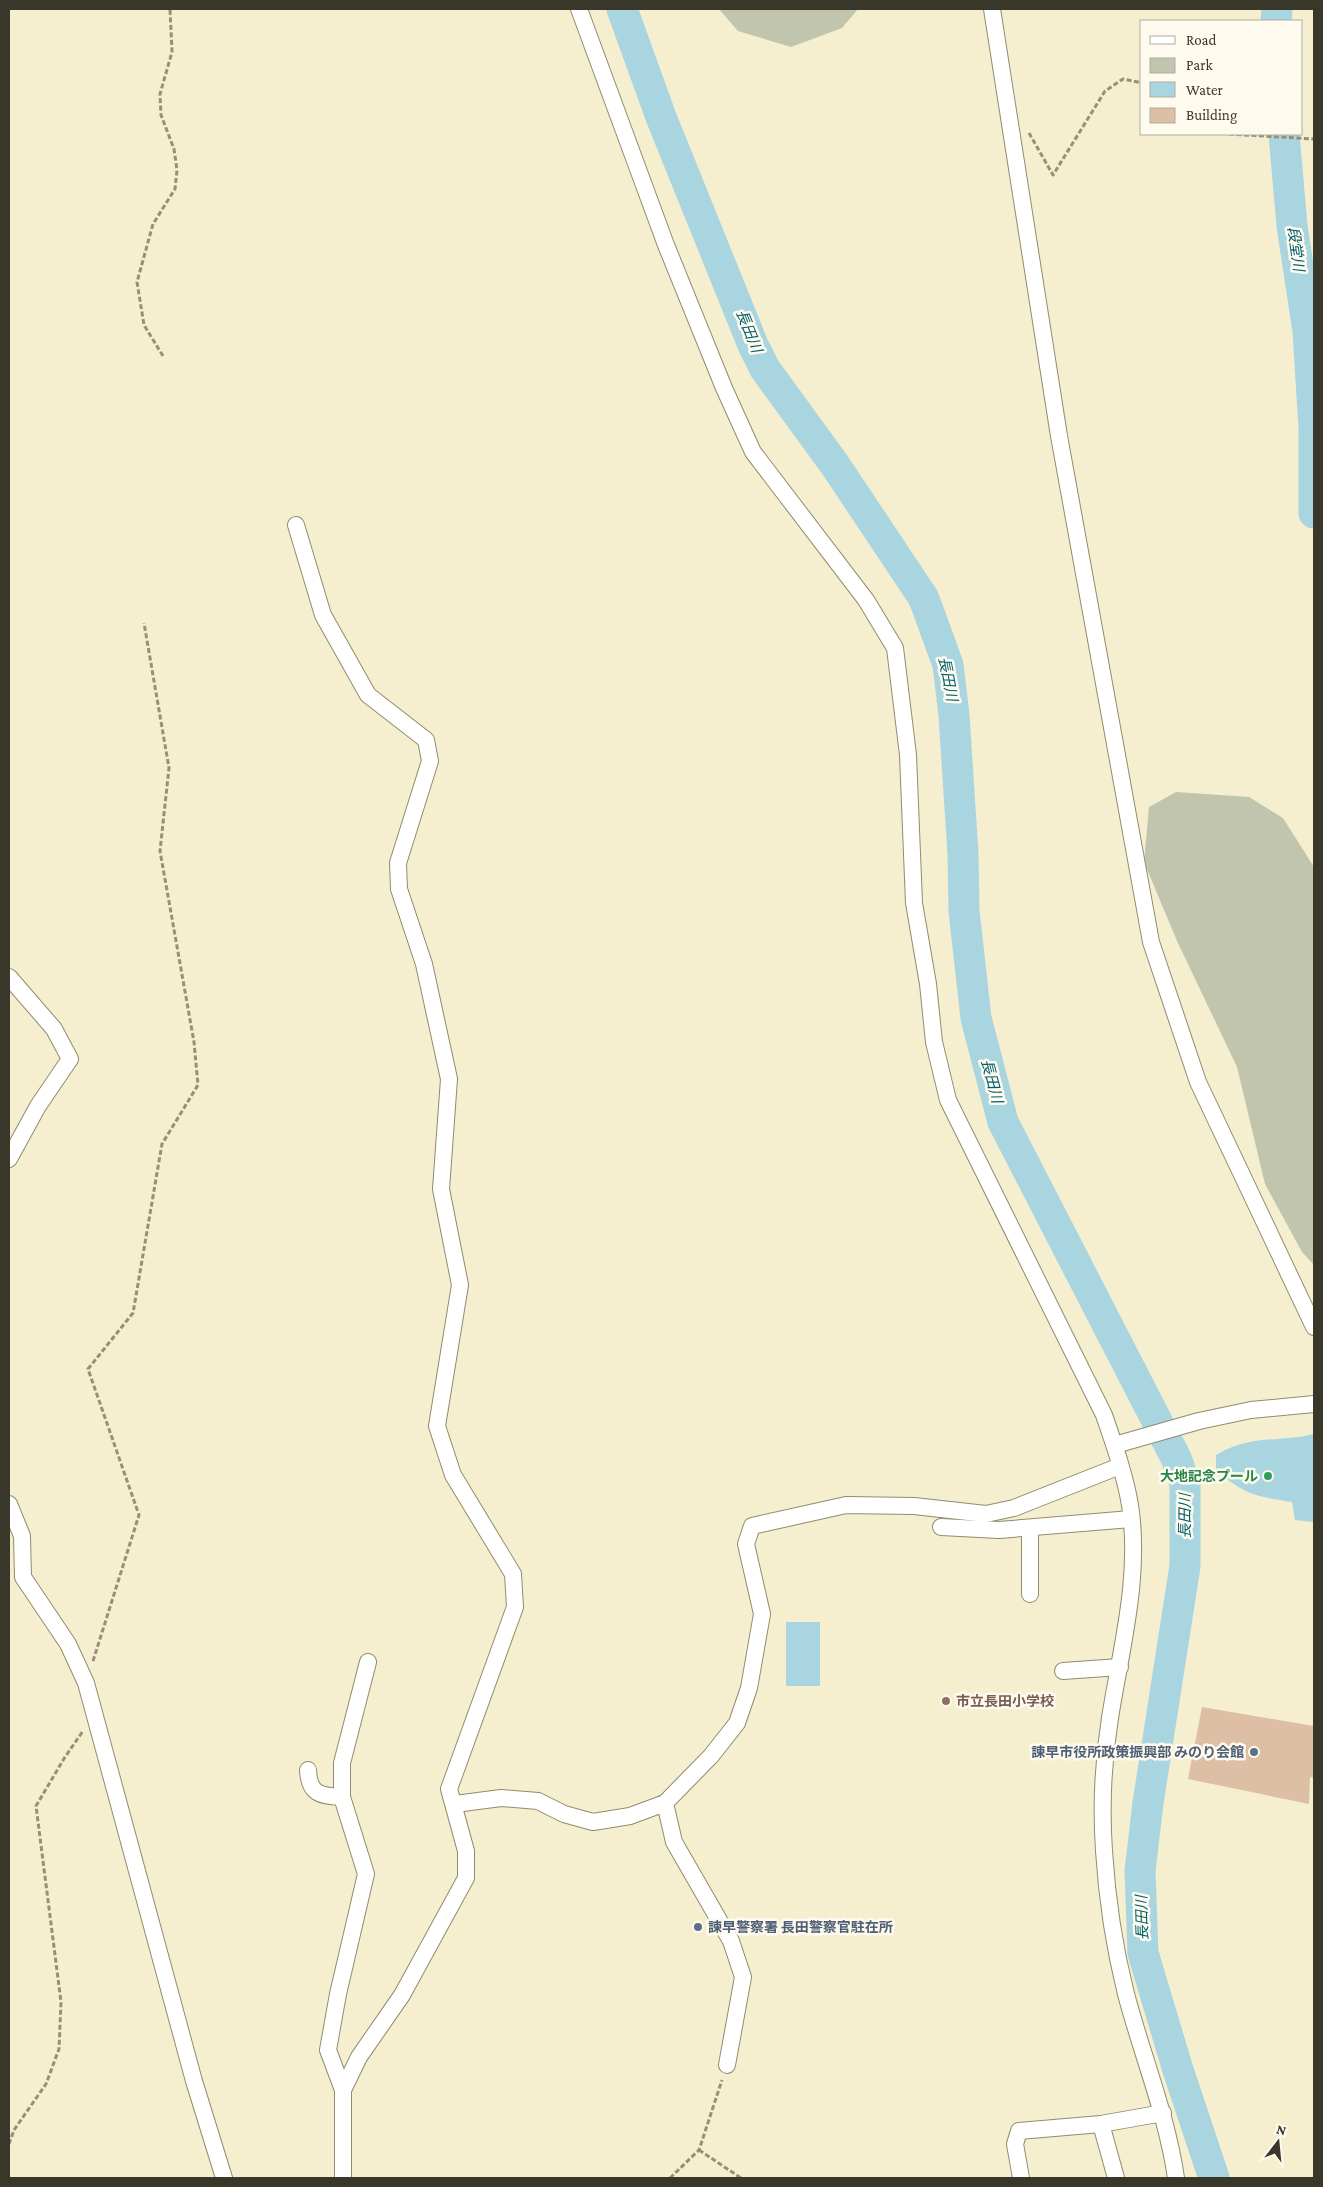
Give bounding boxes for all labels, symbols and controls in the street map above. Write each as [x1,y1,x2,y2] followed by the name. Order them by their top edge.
[1140,20,1303,135] legend
[1186,32,1217,48] text: Road
[1186,57,1213,73] text: Park
[1186,82,1223,98] text: Water
[1186,107,1237,124] text: Building
[1285,226,1307,274] water label: 段堂川
[733,307,766,357] water label: 長田川
[936,655,961,705] water label: 長田川
[978,1057,1006,1107] water label: 長田川
[1160,1468,1258,1484] place label: 大地記念プール
[1262,1470,1274,1482] marker: 大地記念プール
[1177,1492,1193,1539] water label: 長田川
[956,1693,1054,1709] place label: 市立長田小学校
[940,1695,952,1707] marker: 市立長田小学校
[1031,1744,1244,1760] place label: 諫早市役所政策振興部 みのり会館
[1248,1746,1260,1758] marker: 諫早市役所政策振興部 みのり会館
[1133,1893,1151,1941] water label: 長田川
[708,1919,893,1935] place label: 諫早警察署 長田警察官駐在所
[692,1921,704,1933] marker: 諫早警察署 長田警察官駐在所
[1253,2117,1303,2167] north arrow
[1275,2120,1289,2139] text: N

